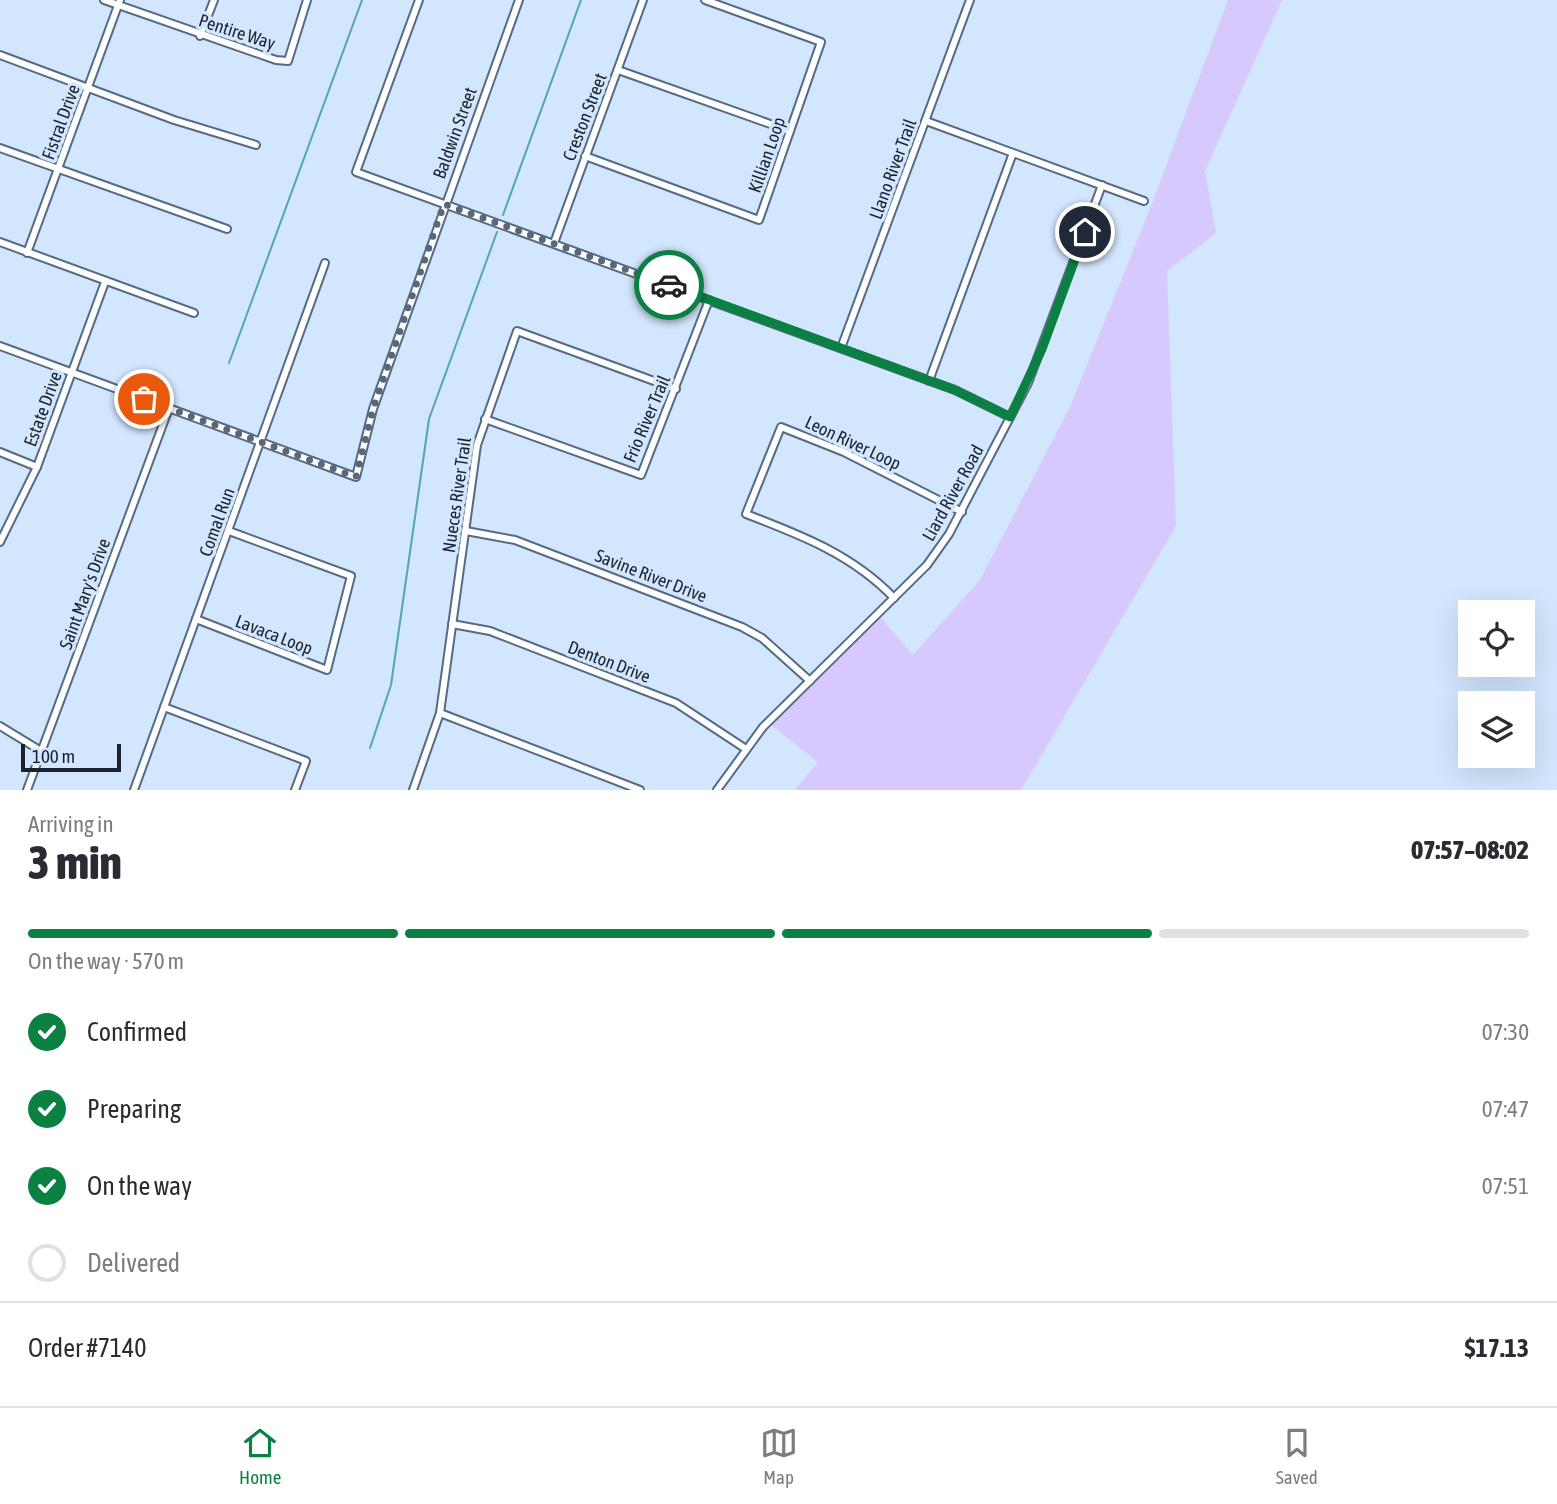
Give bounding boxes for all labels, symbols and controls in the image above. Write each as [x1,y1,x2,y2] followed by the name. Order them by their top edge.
[196,9,278,54] street label: Pentire Way
[558,70,611,164] street label: Creston Street
[37,81,84,162] street label: Fistral Drive
[428,84,481,181] street label: Baldwin Street
[744,114,789,195] street label: Killian Loop
[865,116,920,222] street label: Llano River Trail
[1055,202,1115,262] pin
[1066,213,1104,251] icon: home
[634,250,704,320] courier
[650,266,688,304] icon: car
[19,369,66,449] street label: Estate Drive
[114,369,174,429] pin
[619,372,674,466] street label: Frio River Trail
[125,380,163,418] icon: bag
[802,411,905,474] street label: Leon River Loop
[438,436,475,554] street label: Nueces River Trail
[918,441,988,544] street label: Liard River Road
[194,485,239,559] street label: Comal Run
[55,536,114,652] street label: Saint Mary's Drive
[592,545,710,607] street label: Savine River Drive
[1458,600,1535,768] map controls
[1458,600,1535,677] button: locate
[233,610,316,659] street label: Lavaca Loop
[565,636,653,687] street label: Denton Drive
[1458,691,1535,768] button: layers
[21,741,121,773] scale bar
[32,745,75,767] text: 100 m
[28,811,114,837] text: Arriving in
[1411,835,1529,865] text: 07:57–08:02
[28,836,122,889] text: 3 min
[28,948,184,974] text: On the way · 570 m
[28,1013,66,1051] icon: check
[87,1017,187,1047] text: Confirmed
[1482,1019,1529,1045] text: 07:30
[28,1090,66,1128] icon: check
[87,1094,181,1124] text: Preparing
[1482,1096,1529,1122] text: 07:47
[28,1167,66,1205] icon: check
[87,1171,192,1201] text: On the way
[1482,1173,1529,1199] text: 07:51
[87,1248,180,1278] text: Delivered
[28,1333,147,1363] text: Order #7140
[1465,1333,1529,1363] text: $17.13
[239,1424,281,1488] tab: Home
[760,1424,798,1488] tab: Map
[1276,1424,1318,1488] tab: Saved

